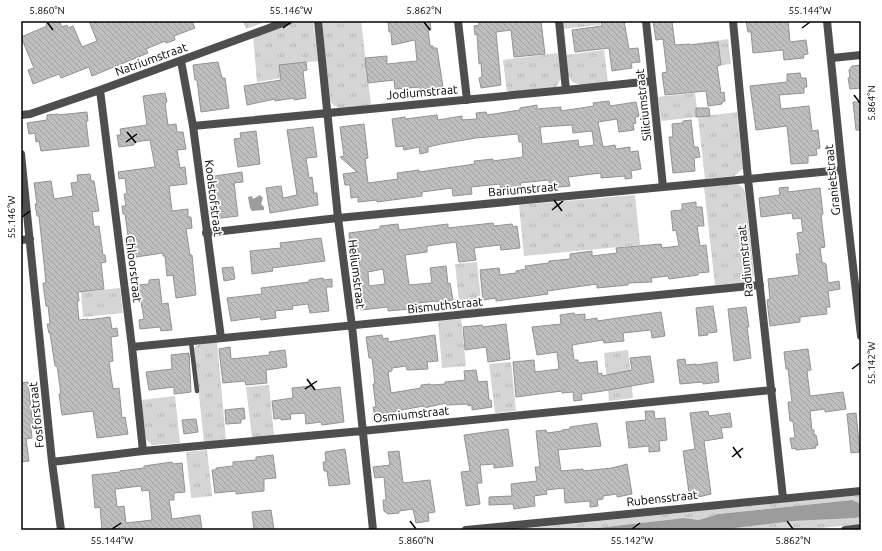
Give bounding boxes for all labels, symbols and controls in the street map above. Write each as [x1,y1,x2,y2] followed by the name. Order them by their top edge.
[29,5,65,16] text: 5.860°N
[269,5,313,16] text: 55.146°W
[406,5,442,16] text: 5.862°N
[788,5,832,16] text: 55.144°W
[113,40,189,78] street label: Natriumstraat
[633,68,653,142] street label: Siliciumstraat
[386,82,458,102] street label: Jodiumstraat
[866,85,877,121] text: 5.864°N
[822,144,842,216] street label: Granietstraat
[203,159,225,237] street label: Koolstofstraat
[488,179,559,199] street label: Bariumstraat
[6,195,17,239] text: 55.146°W
[735,224,755,298] street label: Radiumstraat
[123,235,145,304] street label: Chloorstraat
[346,239,368,310] street label: Heliumstraat
[407,295,484,315] street label: Bismuthstraat
[866,341,877,385] text: 55.142°W
[26,381,46,449] street label: Fosforstraat
[372,404,450,424] street label: Osmiumstraat
[626,488,699,508] street label: Rubensstraat
[90,535,134,546] text: 55.144°W
[398,535,434,546] text: 5.860°N
[610,535,654,546] text: 55.142°W
[775,535,811,546] text: 5.862°N

